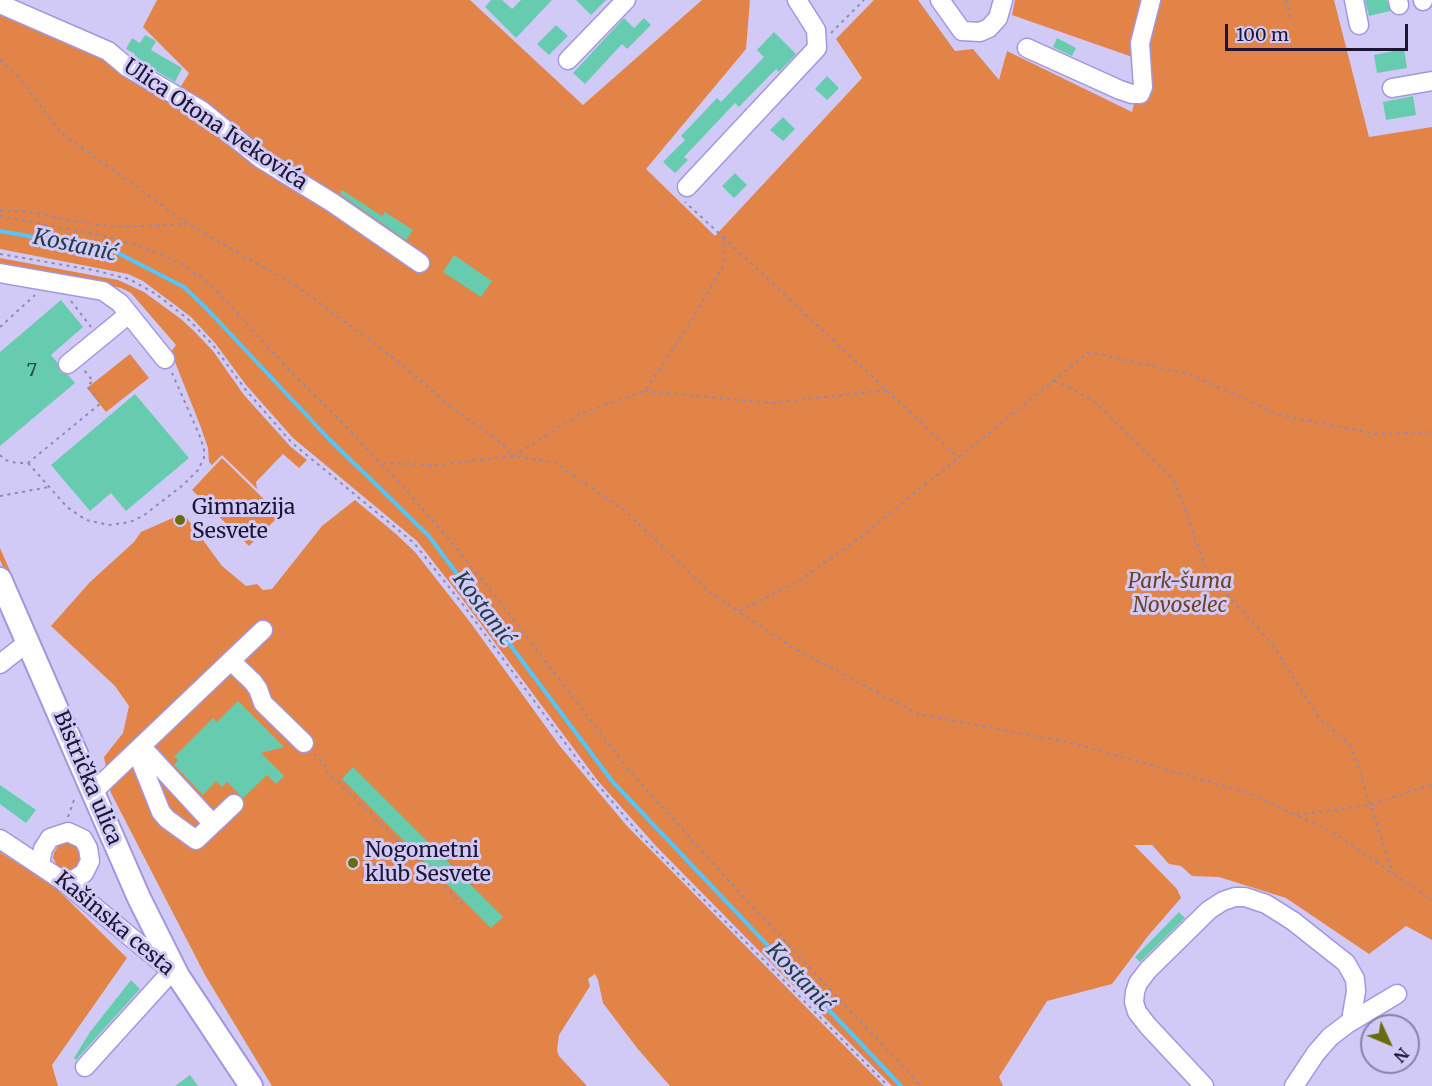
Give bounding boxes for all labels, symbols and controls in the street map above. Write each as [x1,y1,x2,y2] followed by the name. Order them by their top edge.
[1228,12,1411,50] scale bar
[1236,23,1289,46] text: 100 m
[118,54,312,196] street label: Ulica Otona Ivekovića
[30,224,120,268] water label: Kostanić
[27,360,37,382] house number: 7
[192,495,295,545] place label: Gimnazija Sesvete
[173,513,187,527] marker: Gimnazija Sesvete
[447,567,519,651] water label: Kostanić
[1128,569,1232,619] park label: Park-šuma Novoselec
[47,707,127,849] street label: Bistrička ulica
[365,838,491,888] place label: Nogometni klub Sesvete
[346,856,360,870] marker: Nogometni klub Sesvete
[49,867,179,981] street label: Kašinska cesta
[760,938,838,1018] water label: Kostanić
[1360,1014,1420,1074] north arrow
[1390,1044,1413,1067] text: N

